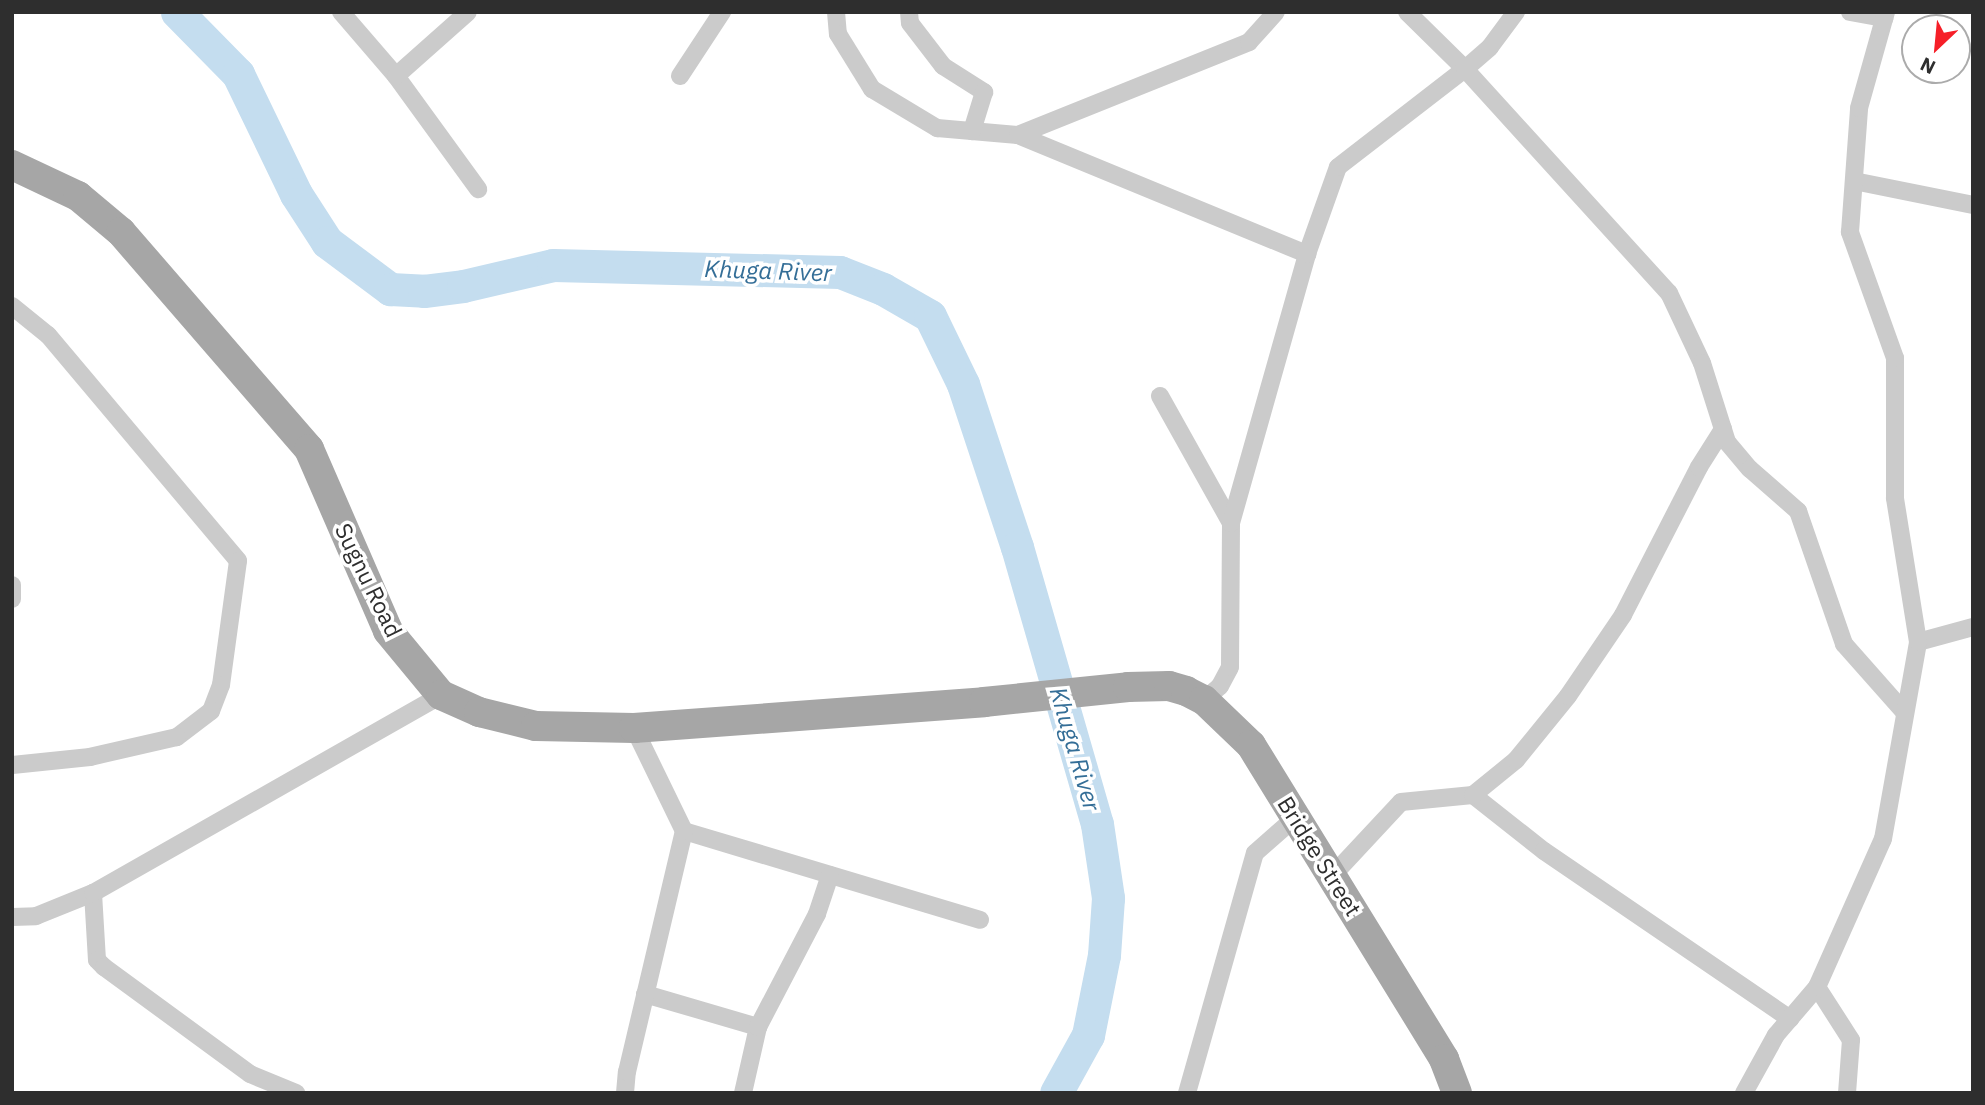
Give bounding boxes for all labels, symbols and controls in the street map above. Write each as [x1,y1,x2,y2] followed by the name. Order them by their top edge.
[1901,14,1971,84] north arrow
[1916,52,1939,80] text: N
[704,254,832,288] water label: Khuga River
[330,519,408,641] street label: Sugnu Road
[1044,684,1106,814] water label: Khuga River
[1272,791,1368,921] street label: Bridge Street

